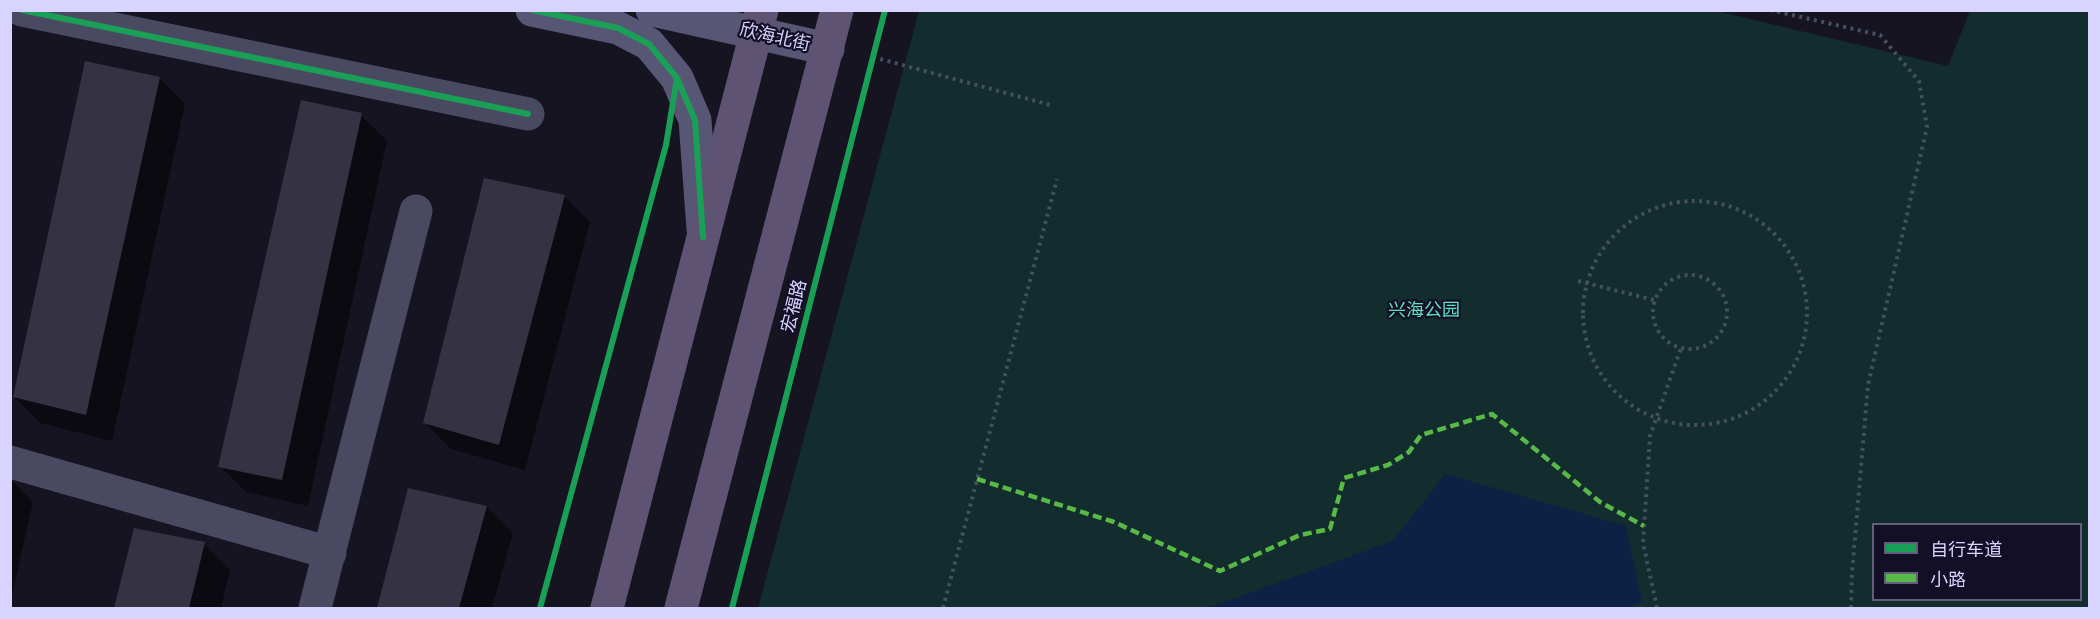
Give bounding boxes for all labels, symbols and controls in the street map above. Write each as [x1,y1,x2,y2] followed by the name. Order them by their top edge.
[737,18,813,56] street label: 欣海北街
[777,277,811,335] street label: 宏福路
[1388,299,1460,321] park label: 兴海公园
[1872,523,2082,601] legend
[1930,539,2002,560] text: 自行车道
[1930,569,1966,590] text: 小路

